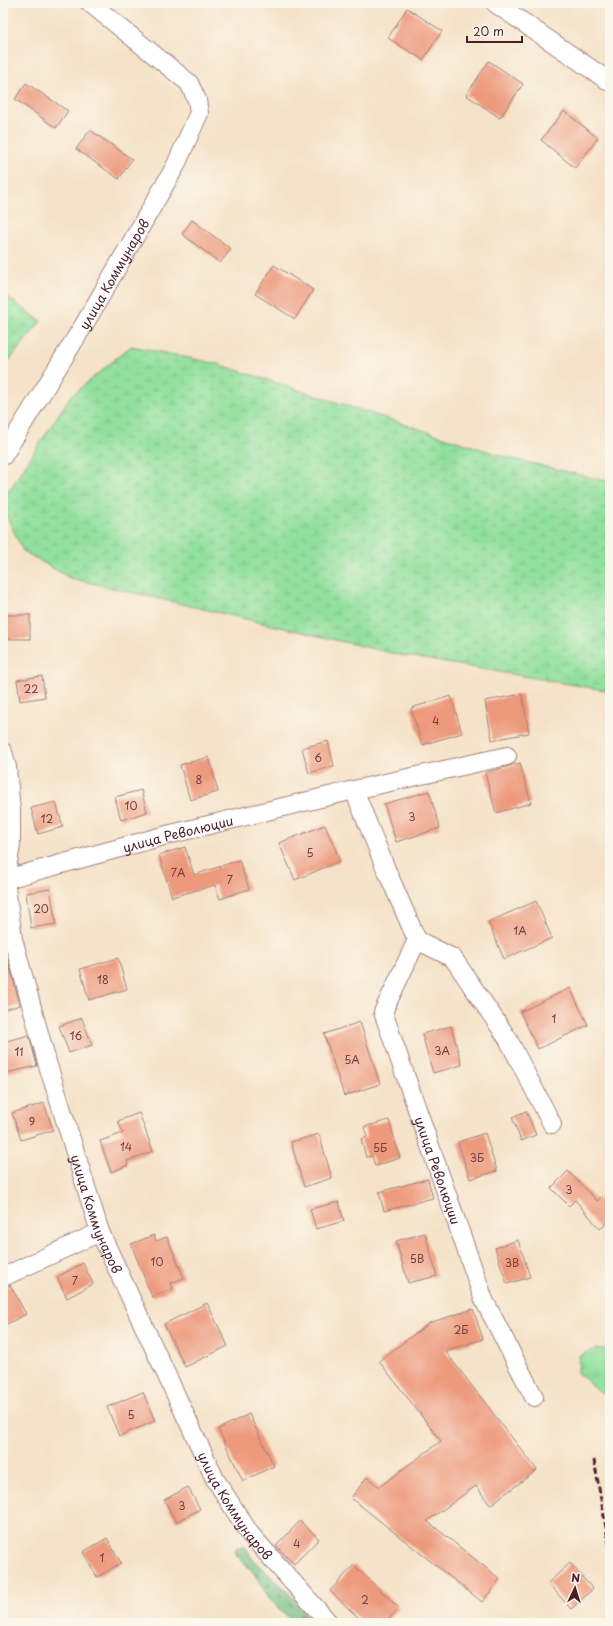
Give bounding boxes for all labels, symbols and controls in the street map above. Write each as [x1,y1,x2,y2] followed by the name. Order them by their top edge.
[467,18,522,44] scale bar
[473,22,504,40] text: 20 m
[74,215,153,333] street label: улица Коммунаров
[24,680,38,697] house number: 22
[432,712,440,729] house number: 4
[314,749,322,766] house number: 6
[196,771,203,788] house number: 8
[125,797,137,814] house number: 10
[408,808,416,825] house number: 3
[41,810,54,827] house number: 12
[120,810,235,856] street label: улица Революции
[306,844,314,861] house number: 5
[171,864,186,881] house number: 7А
[227,871,233,888] house number: 7
[33,900,49,917] house number: 20
[513,922,527,939] house number: 1А
[97,971,109,988] house number: 18
[552,1010,557,1027] house number: 1
[70,1027,83,1044] house number: 16
[434,1042,450,1059] house number: 3А
[14,1043,24,1060] house number: 11
[344,1051,360,1068] house number: 5А
[29,1113,35,1130] house number: 9
[411,1114,466,1227] street label: улица Революции
[120,1138,132,1155] house number: 14
[373,1139,387,1156] house number: 5Б
[470,1149,484,1166] house number: 3Б
[67,1152,127,1276] street label: улица Коммунаров
[565,1181,573,1198] house number: 3
[410,1250,424,1267] house number: 5В
[151,1253,163,1270] house number: 10
[505,1254,519,1271] house number: 3В
[72,1272,78,1289] house number: 7
[454,1321,468,1338] house number: 2Б
[127,1406,135,1423] house number: 5
[194,1448,277,1563] street label: улица Коммунаров
[178,1497,186,1514] house number: 3
[293,1535,301,1552] house number: 4
[100,1549,105,1566] house number: 1
[555,1568,595,1608] north arrow
[571,1569,581,1586] text: N
[361,1591,369,1608] house number: 2

